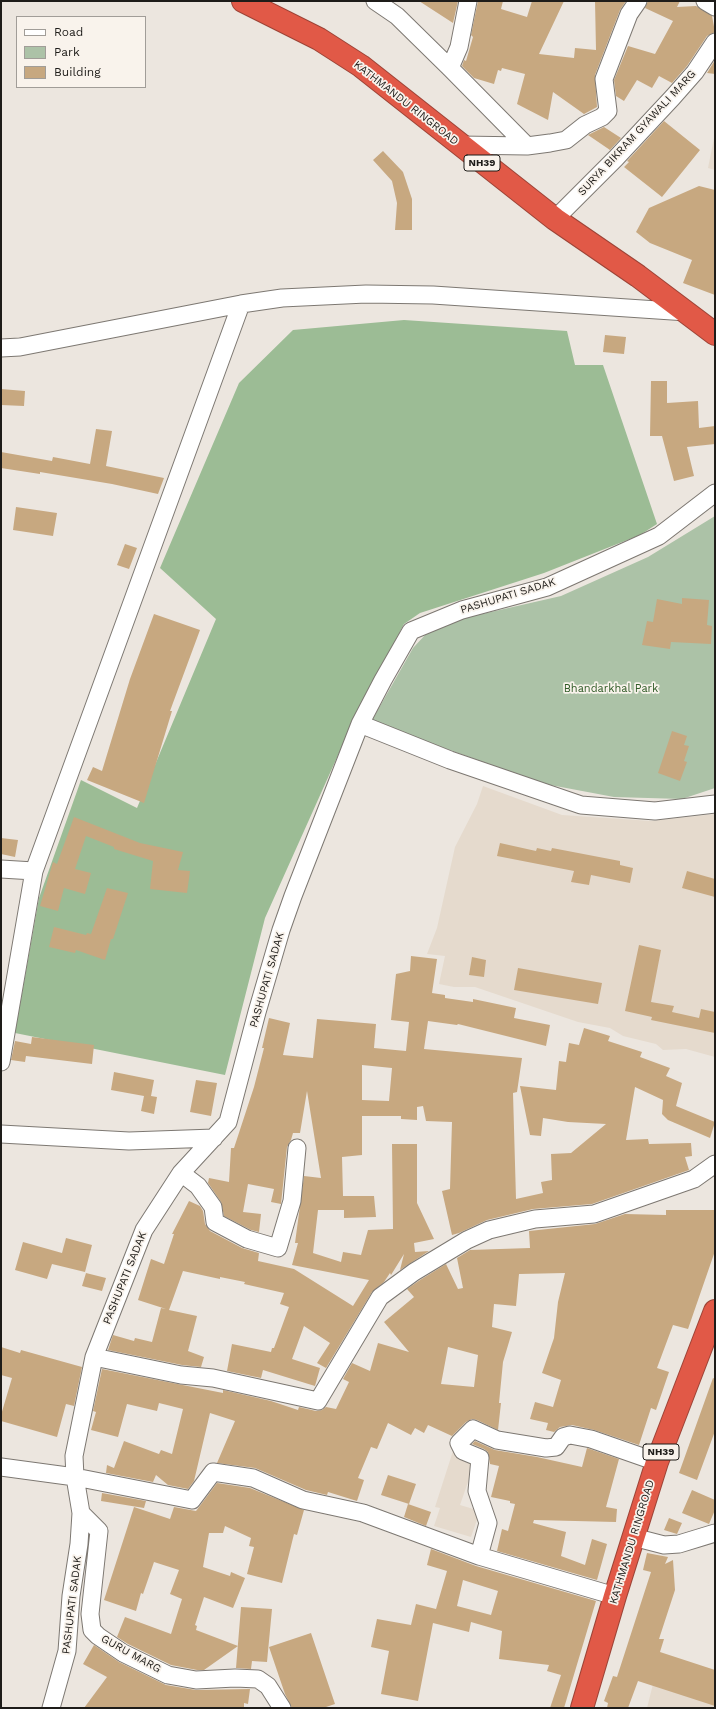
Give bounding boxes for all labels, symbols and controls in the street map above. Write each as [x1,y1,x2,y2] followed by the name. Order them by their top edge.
[16,16,146,88] legend
[54,25,83,39] text: Road
[54,45,80,59] text: Park
[351,58,461,148] street label: KATHMANDU RINGROAD
[54,65,101,79] text: Building
[575,67,699,199] street label: SURYA BIKRAM GYAWALI MARG
[464,155,500,171] road number: NH39
[459,575,557,617] street label: PASHUPATI SADAK
[564,682,658,696] park label: Bhandarkhal Park
[247,931,287,1029] street label: PASHUPATI SADAK
[100,1230,150,1326] street label: PASHUPATI SADAK
[643,1444,679,1460] road number: NH39
[607,1478,657,1606] street label: KATHMANDU RINGROAD
[59,1555,85,1655] street label: PASHUPATI SADAK
[99,1632,163,1676] street label: GURU MARG

